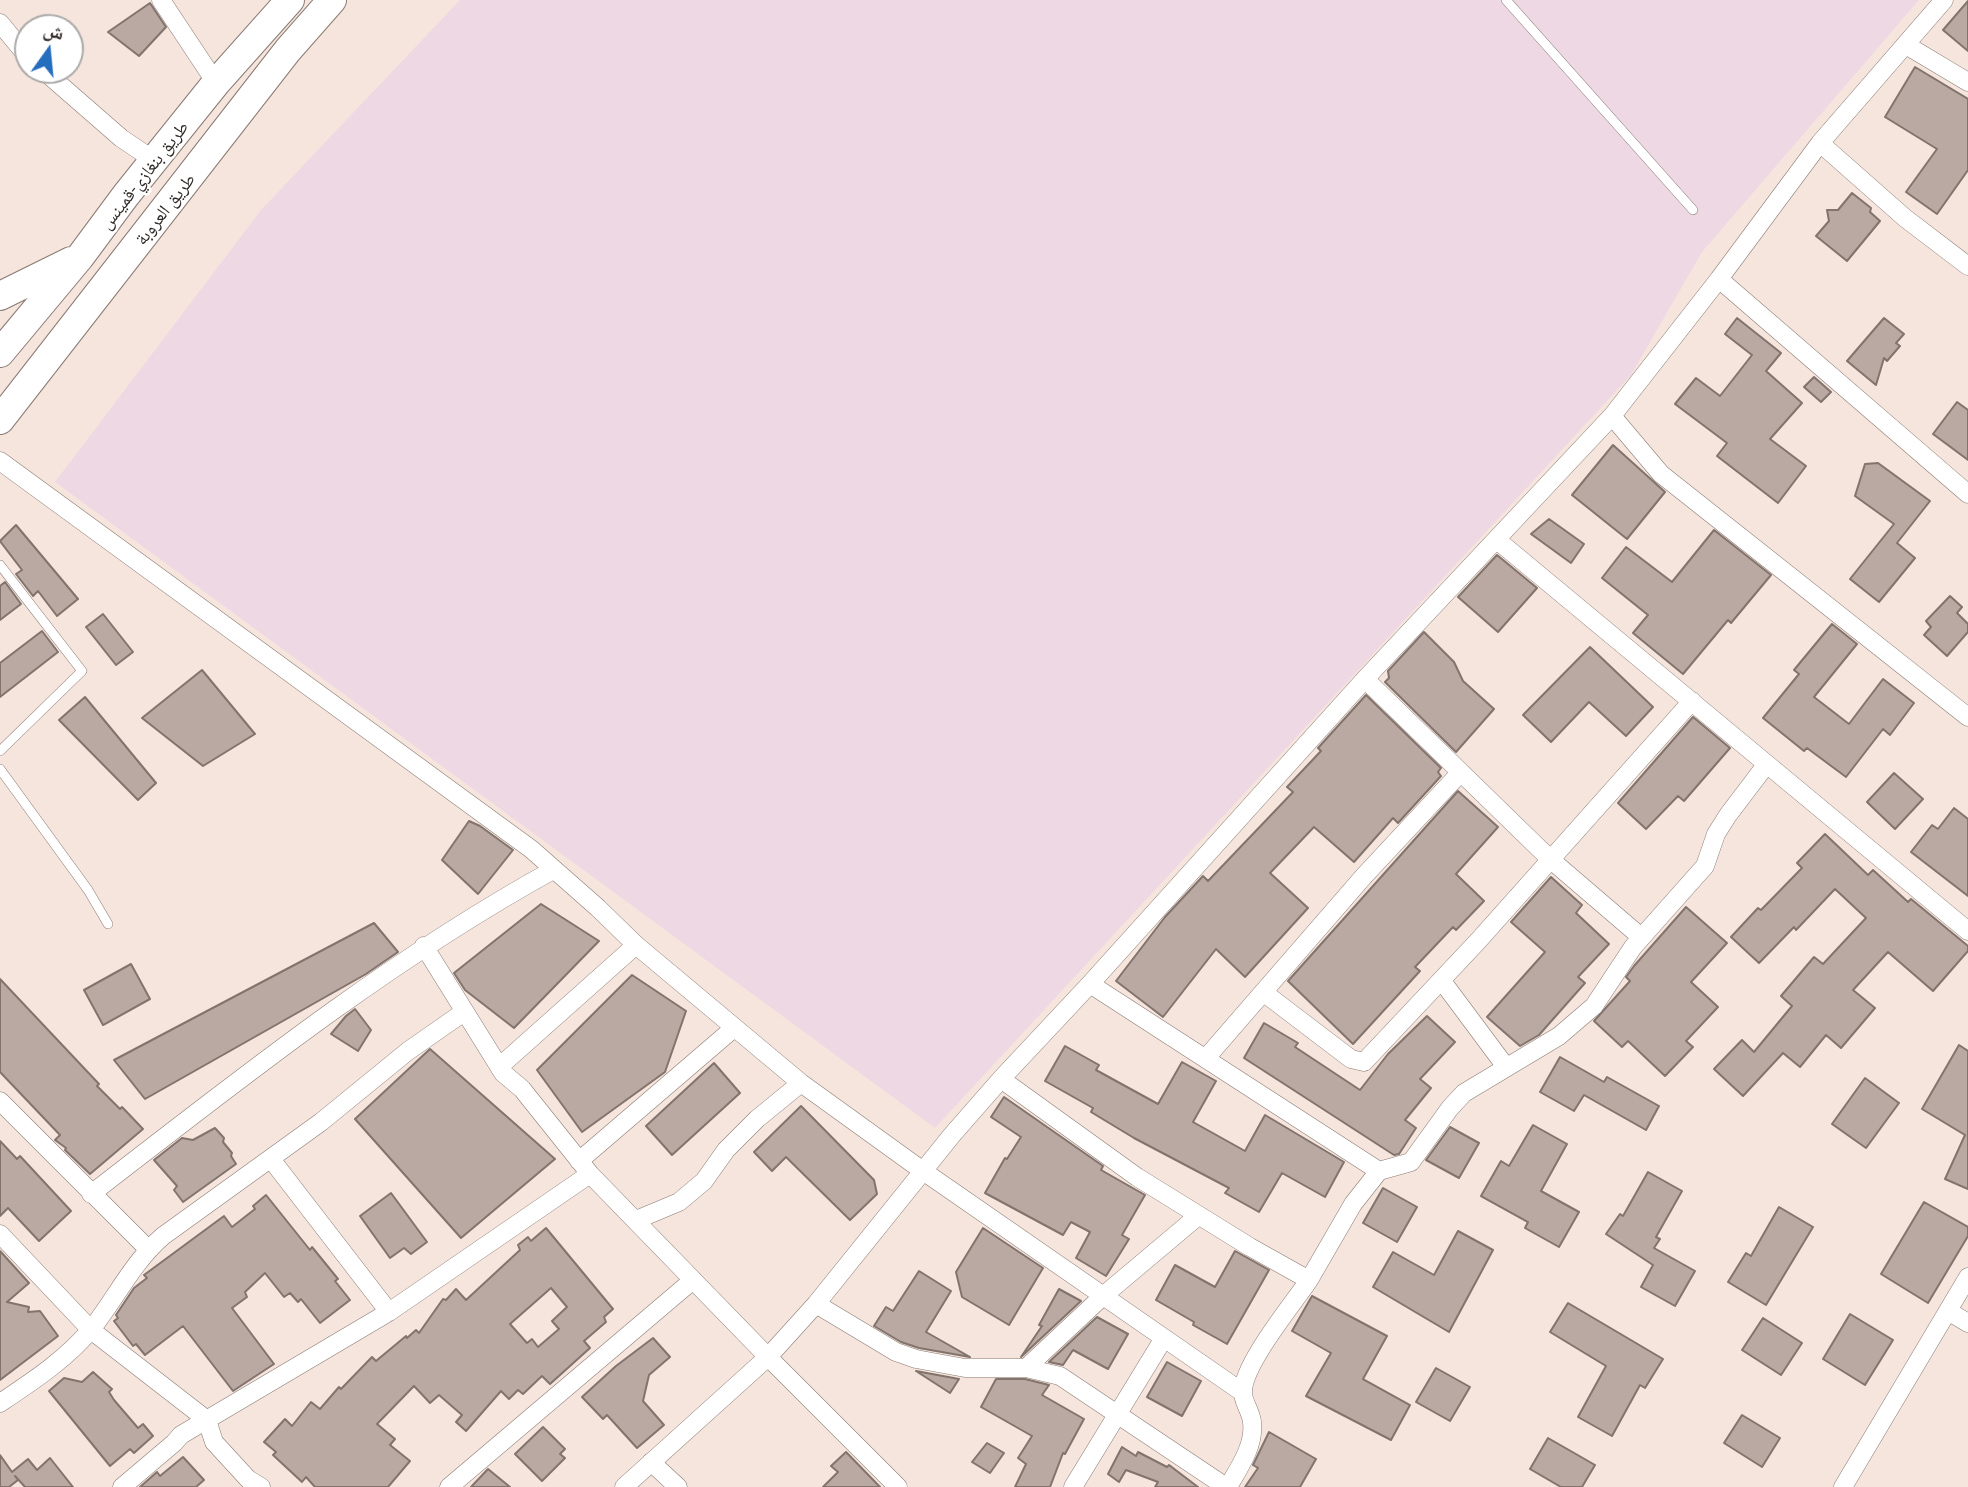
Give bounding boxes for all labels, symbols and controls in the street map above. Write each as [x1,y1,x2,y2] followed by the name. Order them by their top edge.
[14,14,84,84] north arrow
[41,17,66,44] text: ش
[95,117,193,233] street label: طريق بنغازي-قمينس
[130,169,200,249] street label: طريق العروبة

